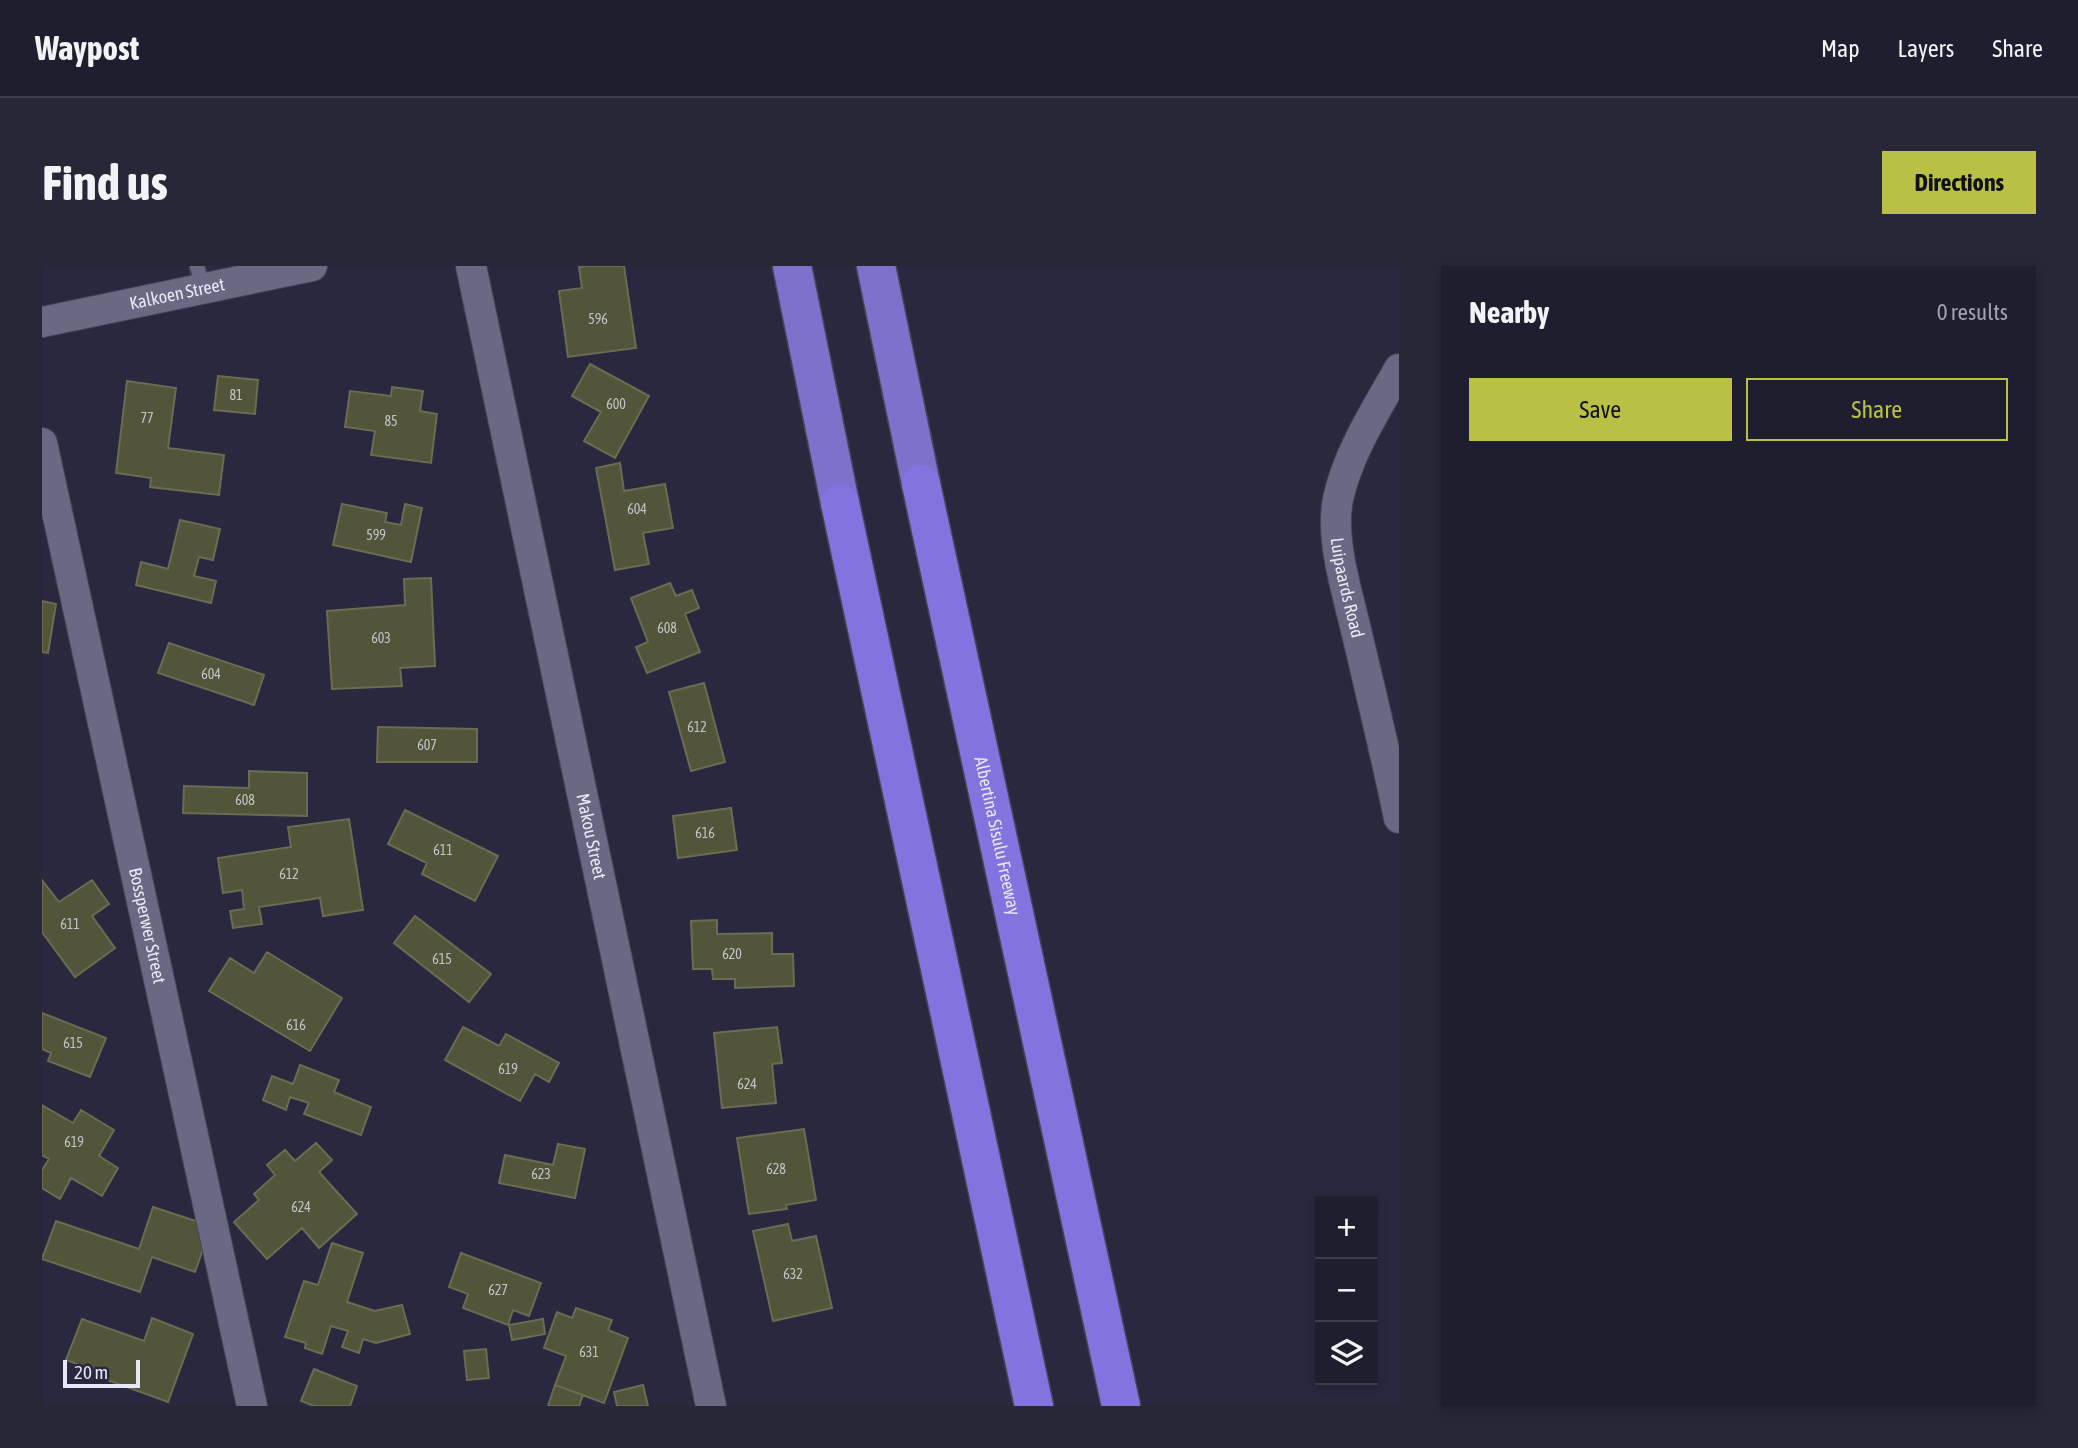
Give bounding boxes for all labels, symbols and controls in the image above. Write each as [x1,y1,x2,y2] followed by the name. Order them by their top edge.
[35,29,139,67] text: Waypost
[1821,35,1860,62] text: Map
[1898,35,1954,62] text: Layers
[1992,35,2043,62] text: Share
[1882,151,2036,214] button: Directions
[42,154,168,210] text: Find us
[128,273,226,314] street label: Kalkoen Street
[1469,295,1549,329] text: Nearby
[1937,299,2008,325] text: 0 results
[588,311,608,327] house number: 596
[1469,378,1732,441] button: Save
[1746,378,2008,441] button: Share
[229,387,243,403] house number: 81
[606,396,626,412] house number: 600
[140,410,154,426] house number: 77
[384,413,398,429] house number: 85
[627,501,647,517] house number: 604
[366,527,386,543] house number: 599
[1327,536,1368,640] street label: Luipaards Road
[657,620,677,636] house number: 608
[371,630,391,646] house number: 603
[201,666,221,682] house number: 604
[687,719,707,735] house number: 612
[417,737,437,753] house number: 607
[970,754,1025,917] street label: Albertina Sisulu Freeway
[235,792,255,808] house number: 608
[572,792,611,881] street label: Makou Street
[695,825,715,841] house number: 616
[433,842,453,858] house number: 611
[125,866,171,985] street label: Bossperwer Street
[279,866,299,882] house number: 612
[60,916,80,932] house number: 611
[722,946,742,962] house number: 620
[432,951,452,967] house number: 615
[286,1017,306,1033] house number: 616
[63,1035,83,1051] house number: 615
[498,1061,518,1077] house number: 619
[737,1076,757,1092] house number: 624
[64,1134,84,1150] house number: 619
[766,1161,786,1177] house number: 628
[531,1166,551,1182] house number: 623
[1315,1196,1378,1385] map controls
[1315,1196,1378,1259] button: +
[291,1199,311,1215] house number: 624
[1315,1259,1378,1322] button: −
[783,1266,803,1282] house number: 632
[488,1282,508,1298] house number: 627
[1315,1322,1378,1385] button: layers
[579,1344,599,1360] house number: 631
[63,1357,140,1389] scale bar
[74,1361,108,1383] text: 20 m

